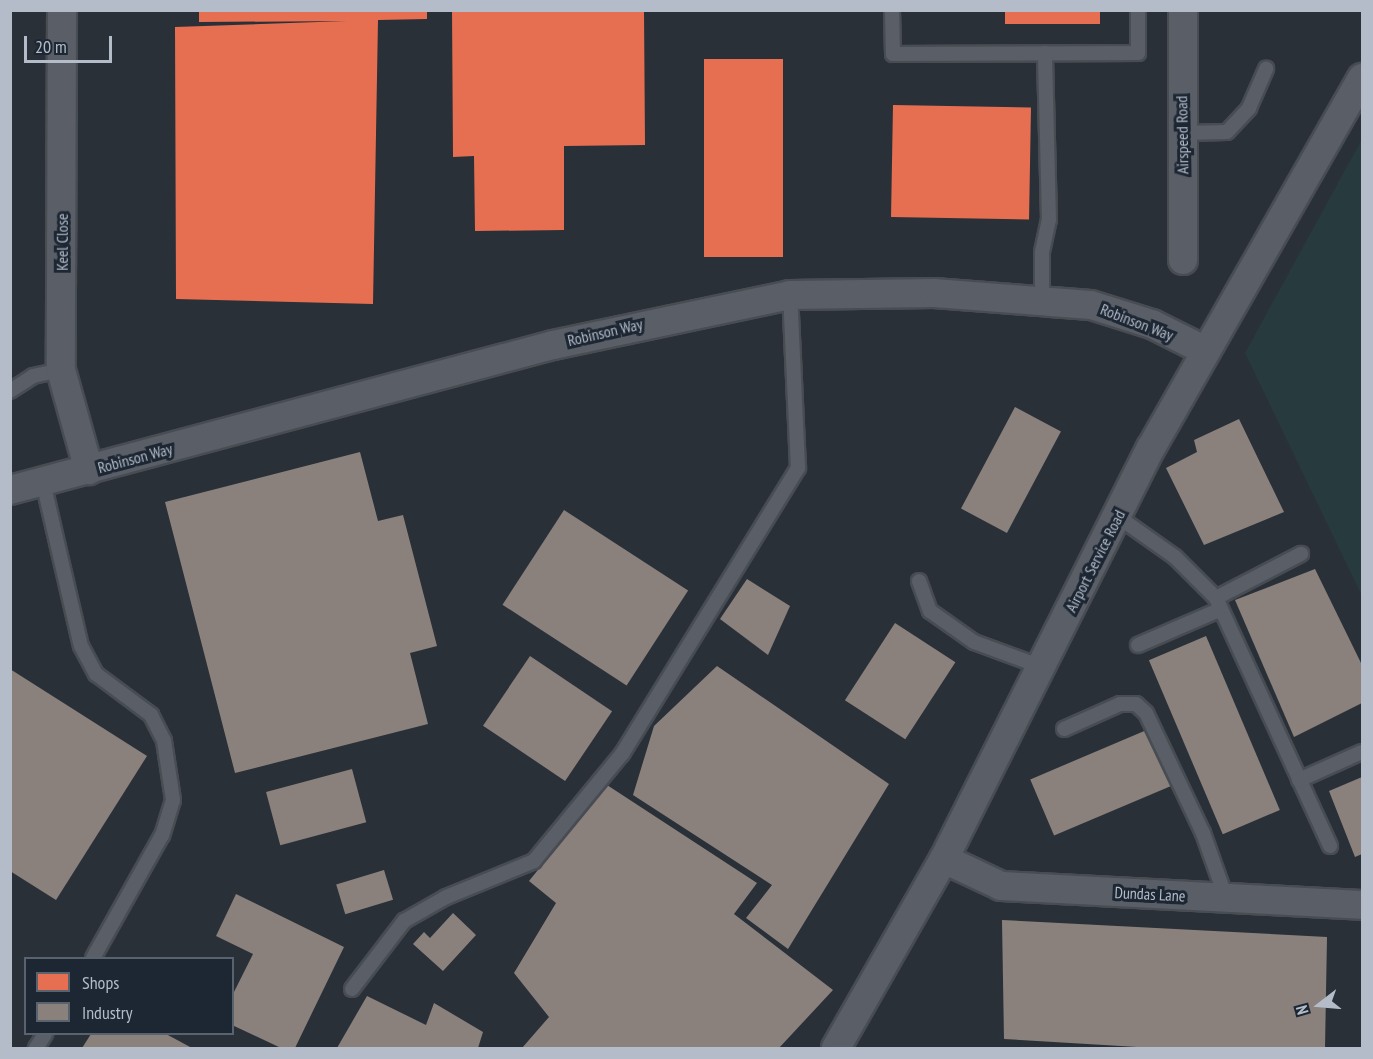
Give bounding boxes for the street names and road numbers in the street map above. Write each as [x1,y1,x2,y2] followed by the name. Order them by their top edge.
[1172,96,1192,174] street label: Airspeed Road
[52,213,72,271] street label: Keel Close
[1098,299,1176,345] street label: Robinson Way
[565,314,645,350] street label: Robinson Way
[95,439,175,477] street label: Robinson Way
[1061,507,1129,615] street label: Airport Service Road
[1114,883,1186,905] street label: Dundas Lane

